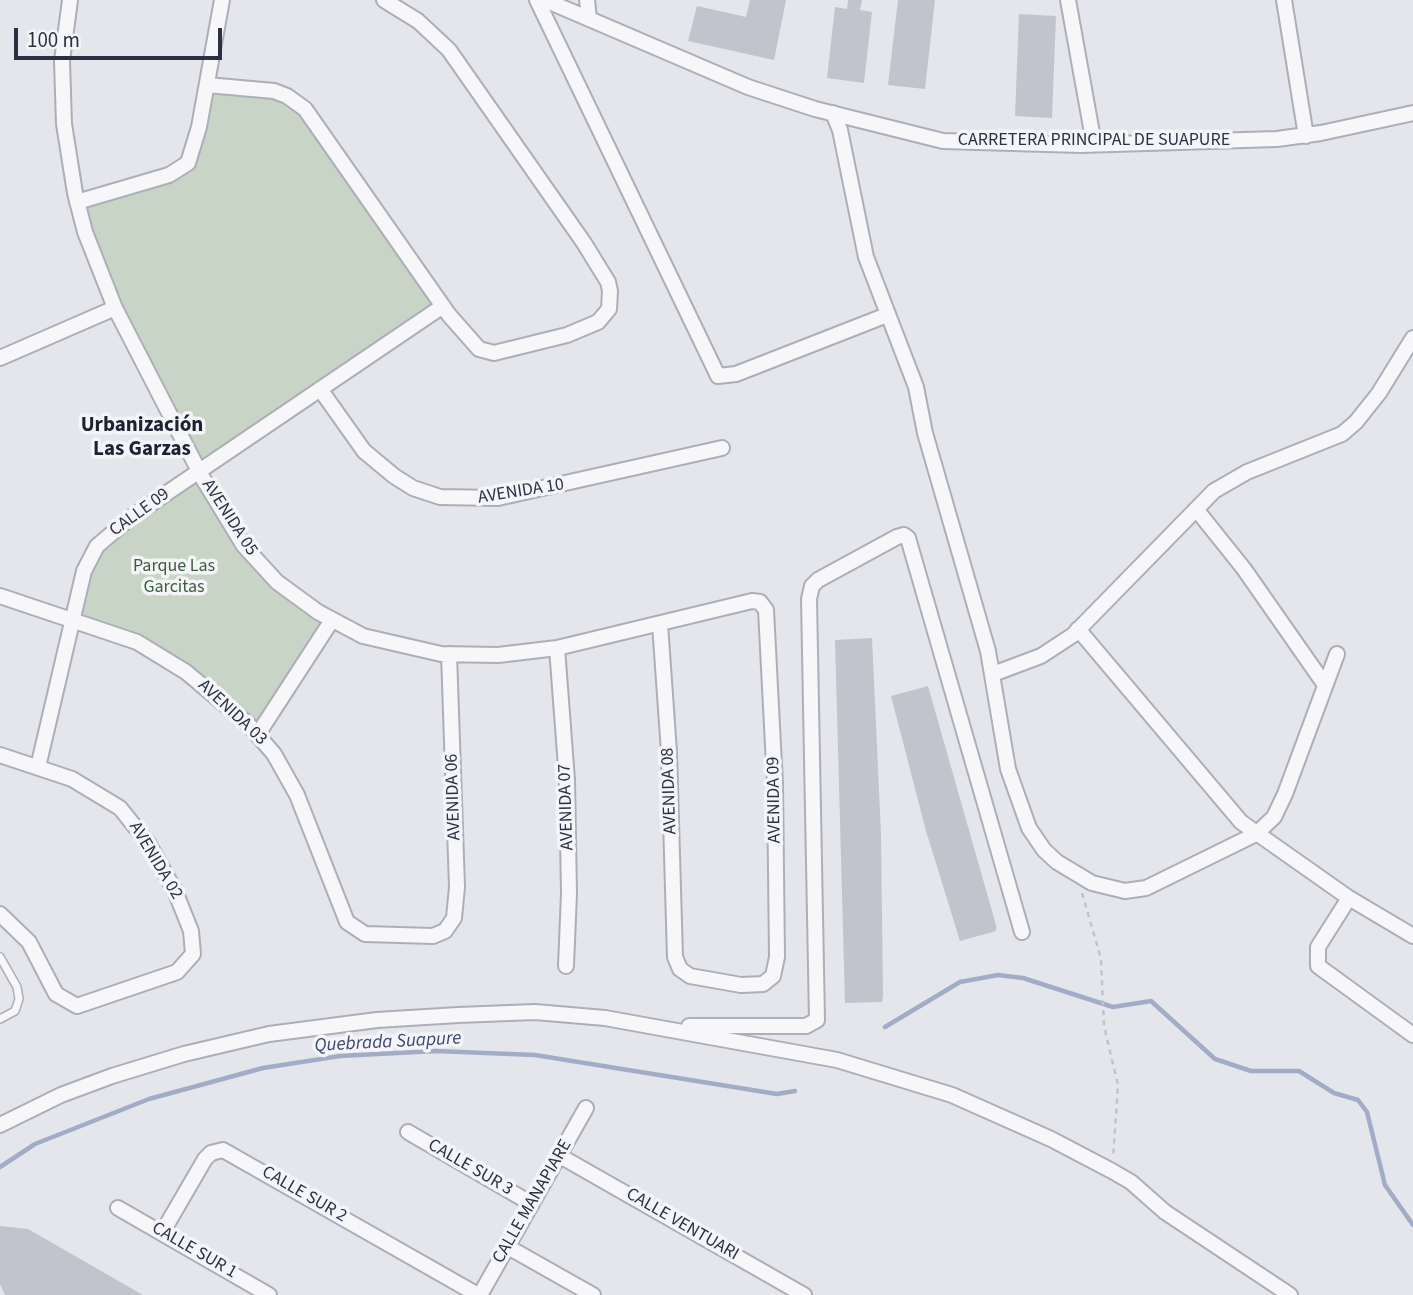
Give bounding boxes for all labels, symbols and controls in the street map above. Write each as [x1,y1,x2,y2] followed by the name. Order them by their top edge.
[18,14,226,58] scale bar
[27,25,80,55] text: 100 m
[958,130,1230,152] street label: CARRETERA PRINCIPAL DE SUAPURE
[81,413,203,463] district label: Urbanización Las Garzas
[476,475,566,509] street label: AVENIDA 10
[196,476,262,560] street label: AVENIDA 05
[106,484,174,542] street label: CALLE 09
[133,556,215,598] park label: Parque Las Garcitas
[193,675,271,751] street label: AVENIDA 03
[658,747,682,835] street label: AVENIDA 08
[442,753,466,841] street label: AVENIDA 06
[763,756,787,844] street label: AVENIDA 09
[555,763,579,851] street label: AVENIDA 07
[123,818,187,904] street label: AVENIDA 02
[314,1028,462,1058] water label: Quebrada Suapure
[424,1135,516,1201] street label: CALLE SUR 3
[489,1136,577,1268] street label: CALLE MANAPIARE
[258,1162,350,1228] street label: CALLE SUR 2
[622,1184,742,1266] street label: CALLE VENTUARI
[148,1218,240,1284] street label: CALLE SUR 1

